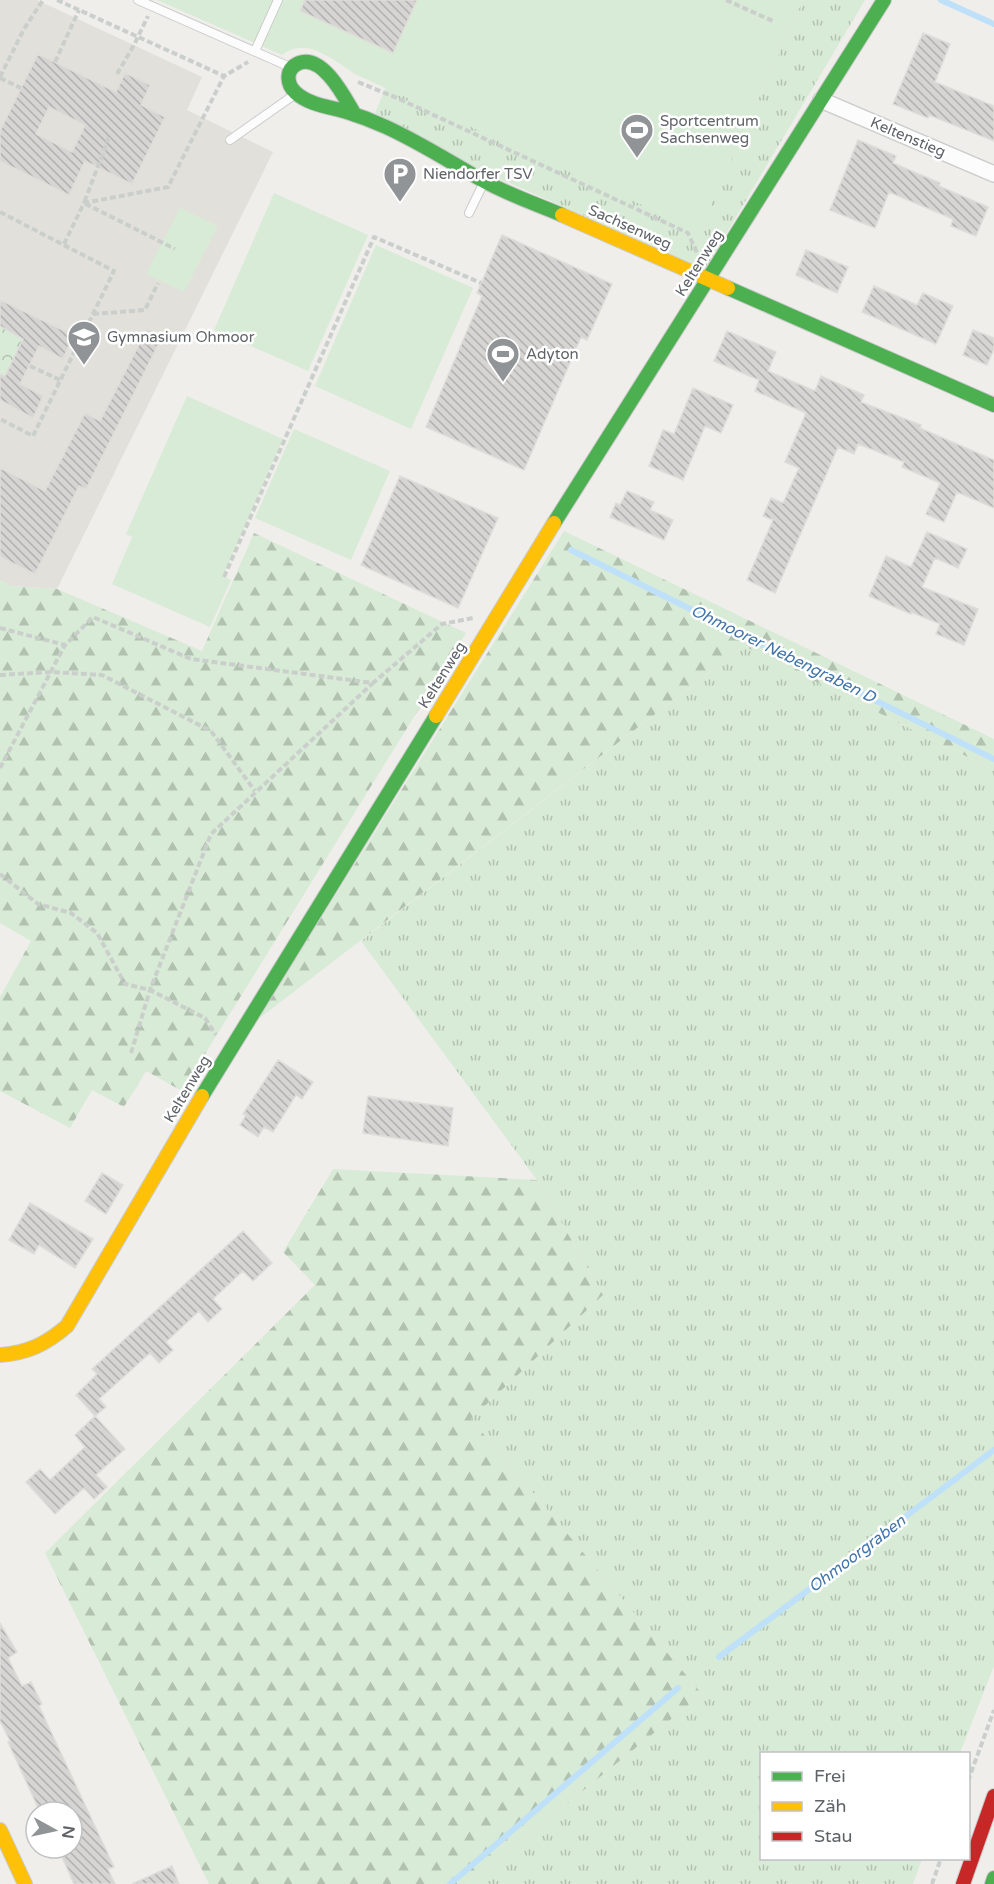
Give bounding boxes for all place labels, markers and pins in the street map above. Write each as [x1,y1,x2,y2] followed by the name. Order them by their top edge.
[619,112,655,159] sports icon: Sportcentrum Sachsenweg
[660,112,759,147] place label: Sportcentrum Sachsenweg
[382,156,418,203] parking icon: Niendorfer TSV
[423,165,533,183] place label: Niendorfer TSV
[66,319,102,366] school or university icon: Gymnasium Ohmoor
[107,328,255,346] place label: Gymnasium Ohmoor
[485,336,521,383] sports icon: Adyton
[526,345,579,363] place label: Adyton

